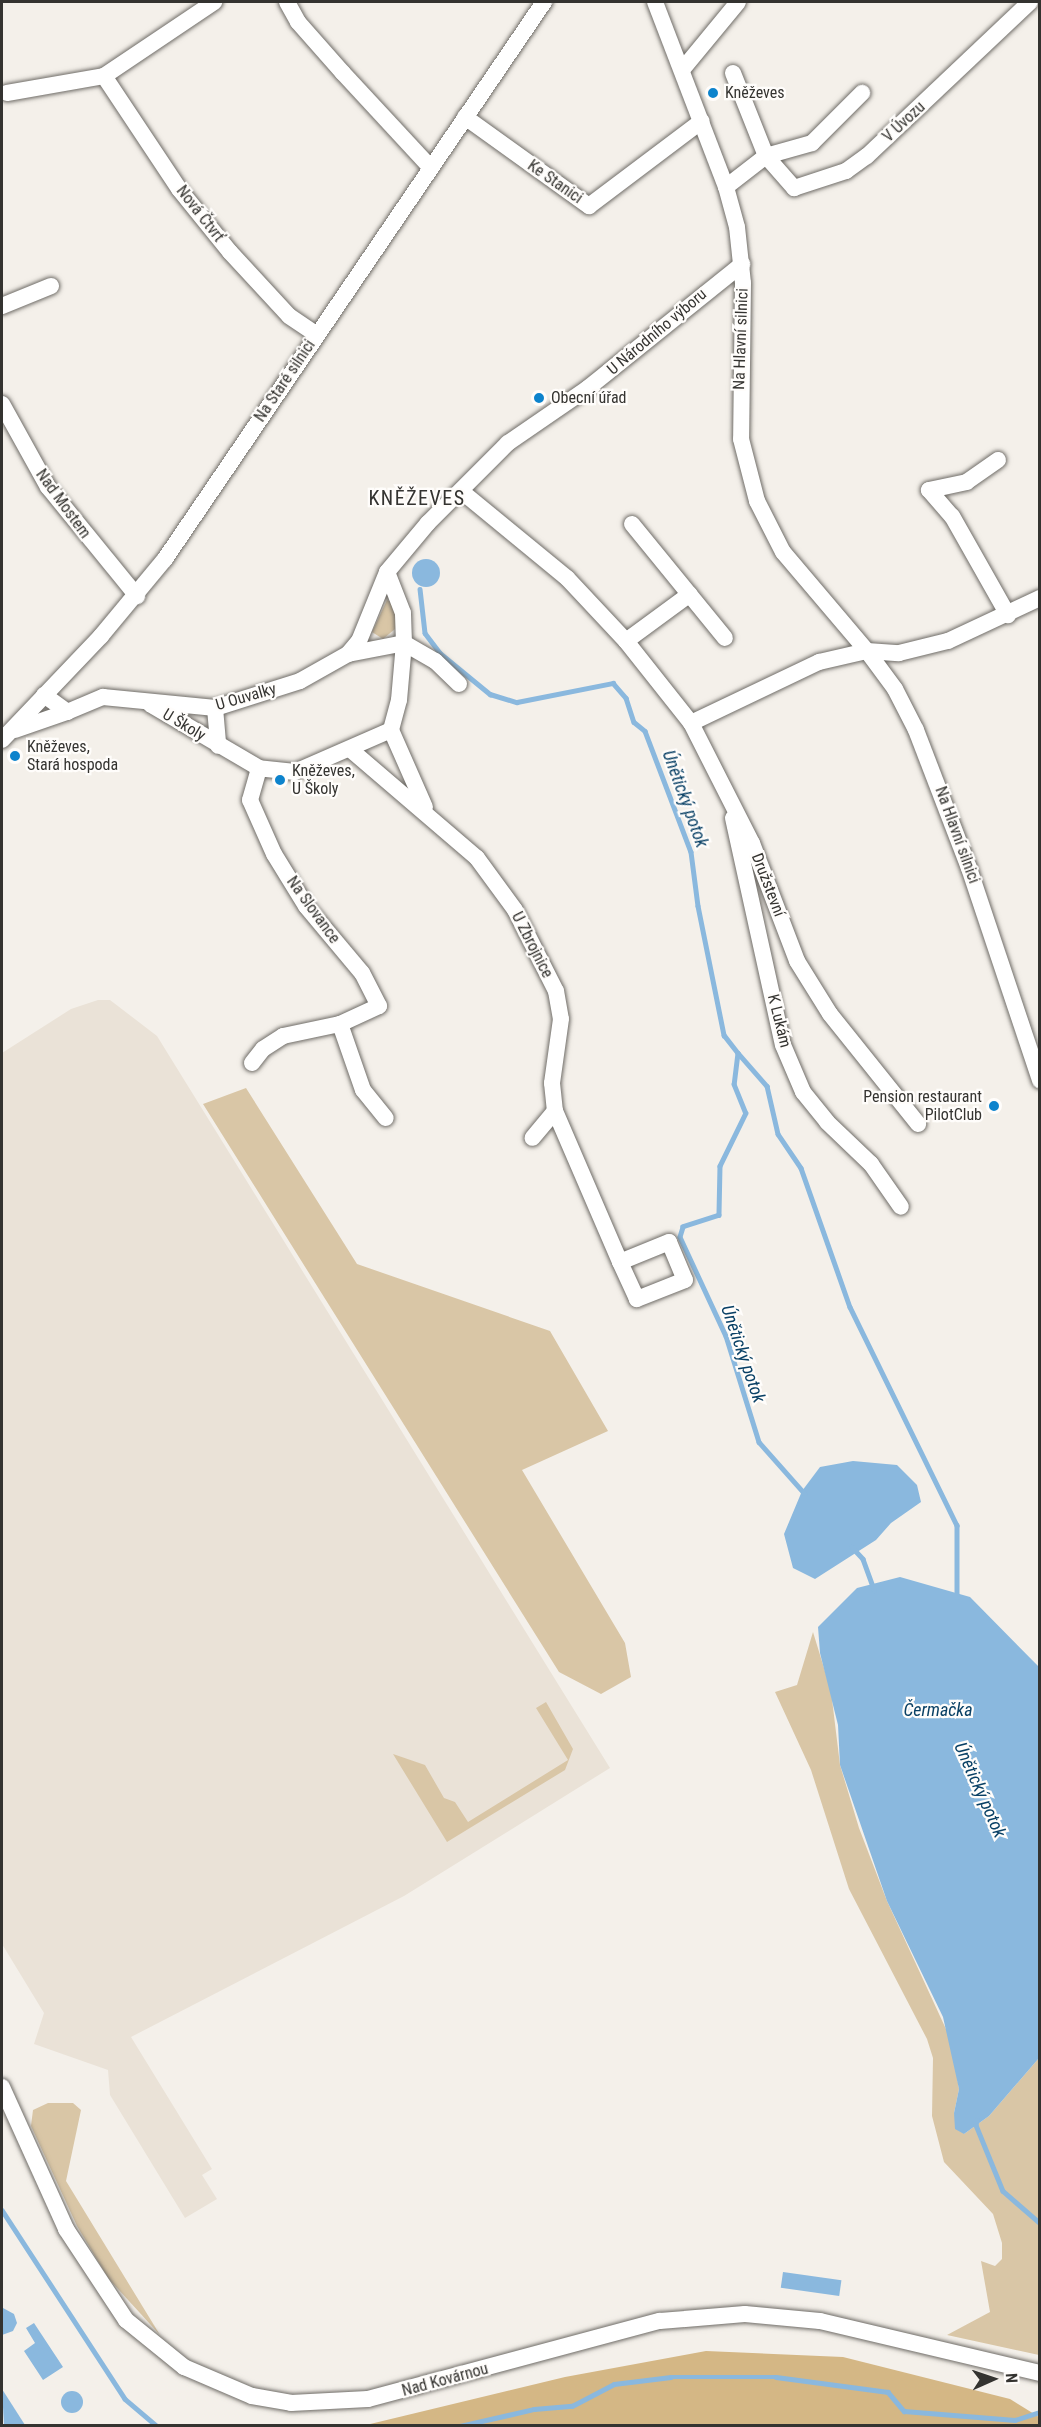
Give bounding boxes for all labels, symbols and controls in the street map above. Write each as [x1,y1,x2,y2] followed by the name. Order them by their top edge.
[725,83,785,103] place label: Kněževes
[706,86,720,100] marker: Kněževes
[879,98,929,146] street label: V Úvozu
[524,156,586,208] street label: Ke Stanici
[172,182,228,246] street label: Nová Čtvrť
[603,285,711,379] street label: U Národního výboru
[730,288,752,390] street label: Na Hlavní silnici
[250,336,320,426] street label: Na Staré silnici
[551,388,626,408] place label: Obecní úřad
[532,391,546,405] marker: Obecní úřad
[31,466,95,542] street label: Nad Mostem
[368,486,466,510] district label: KNĚŽEVES
[214,679,278,715] street label: U Ouvalky
[159,705,209,745] street label: U Školy
[27,737,118,775] place label: Kněževes, Stará hospoda
[657,747,713,851] water label: Únětický potok
[8,749,22,763] marker: Kněževes, Stará hospoda
[292,761,355,799] place label: Kněževes, U Školy
[273,773,287,787] marker: Kněževes, U Školy
[931,784,983,886] street label: Na Hlavní silnici
[747,850,789,920] street label: Družstevní
[282,873,344,947] street label: Na Slovance
[507,909,557,981] street label: U Zbrojnice
[763,992,795,1050] street label: K Lukám
[863,1087,982,1125] place label: Pension restaurant PilotClub
[987,1099,1001,1113] marker: Pension restaurant PilotClub
[716,1302,770,1406] water label: Únětický potok
[903,1699,973,1721] water label: Čermačka
[949,1739,1011,1841] water label: Únětický potok
[963,2349,1023,2409] north arrow
[400,2359,490,2401] street label: Nad Kovárnou
[1002,2373,1021,2383] text: N

